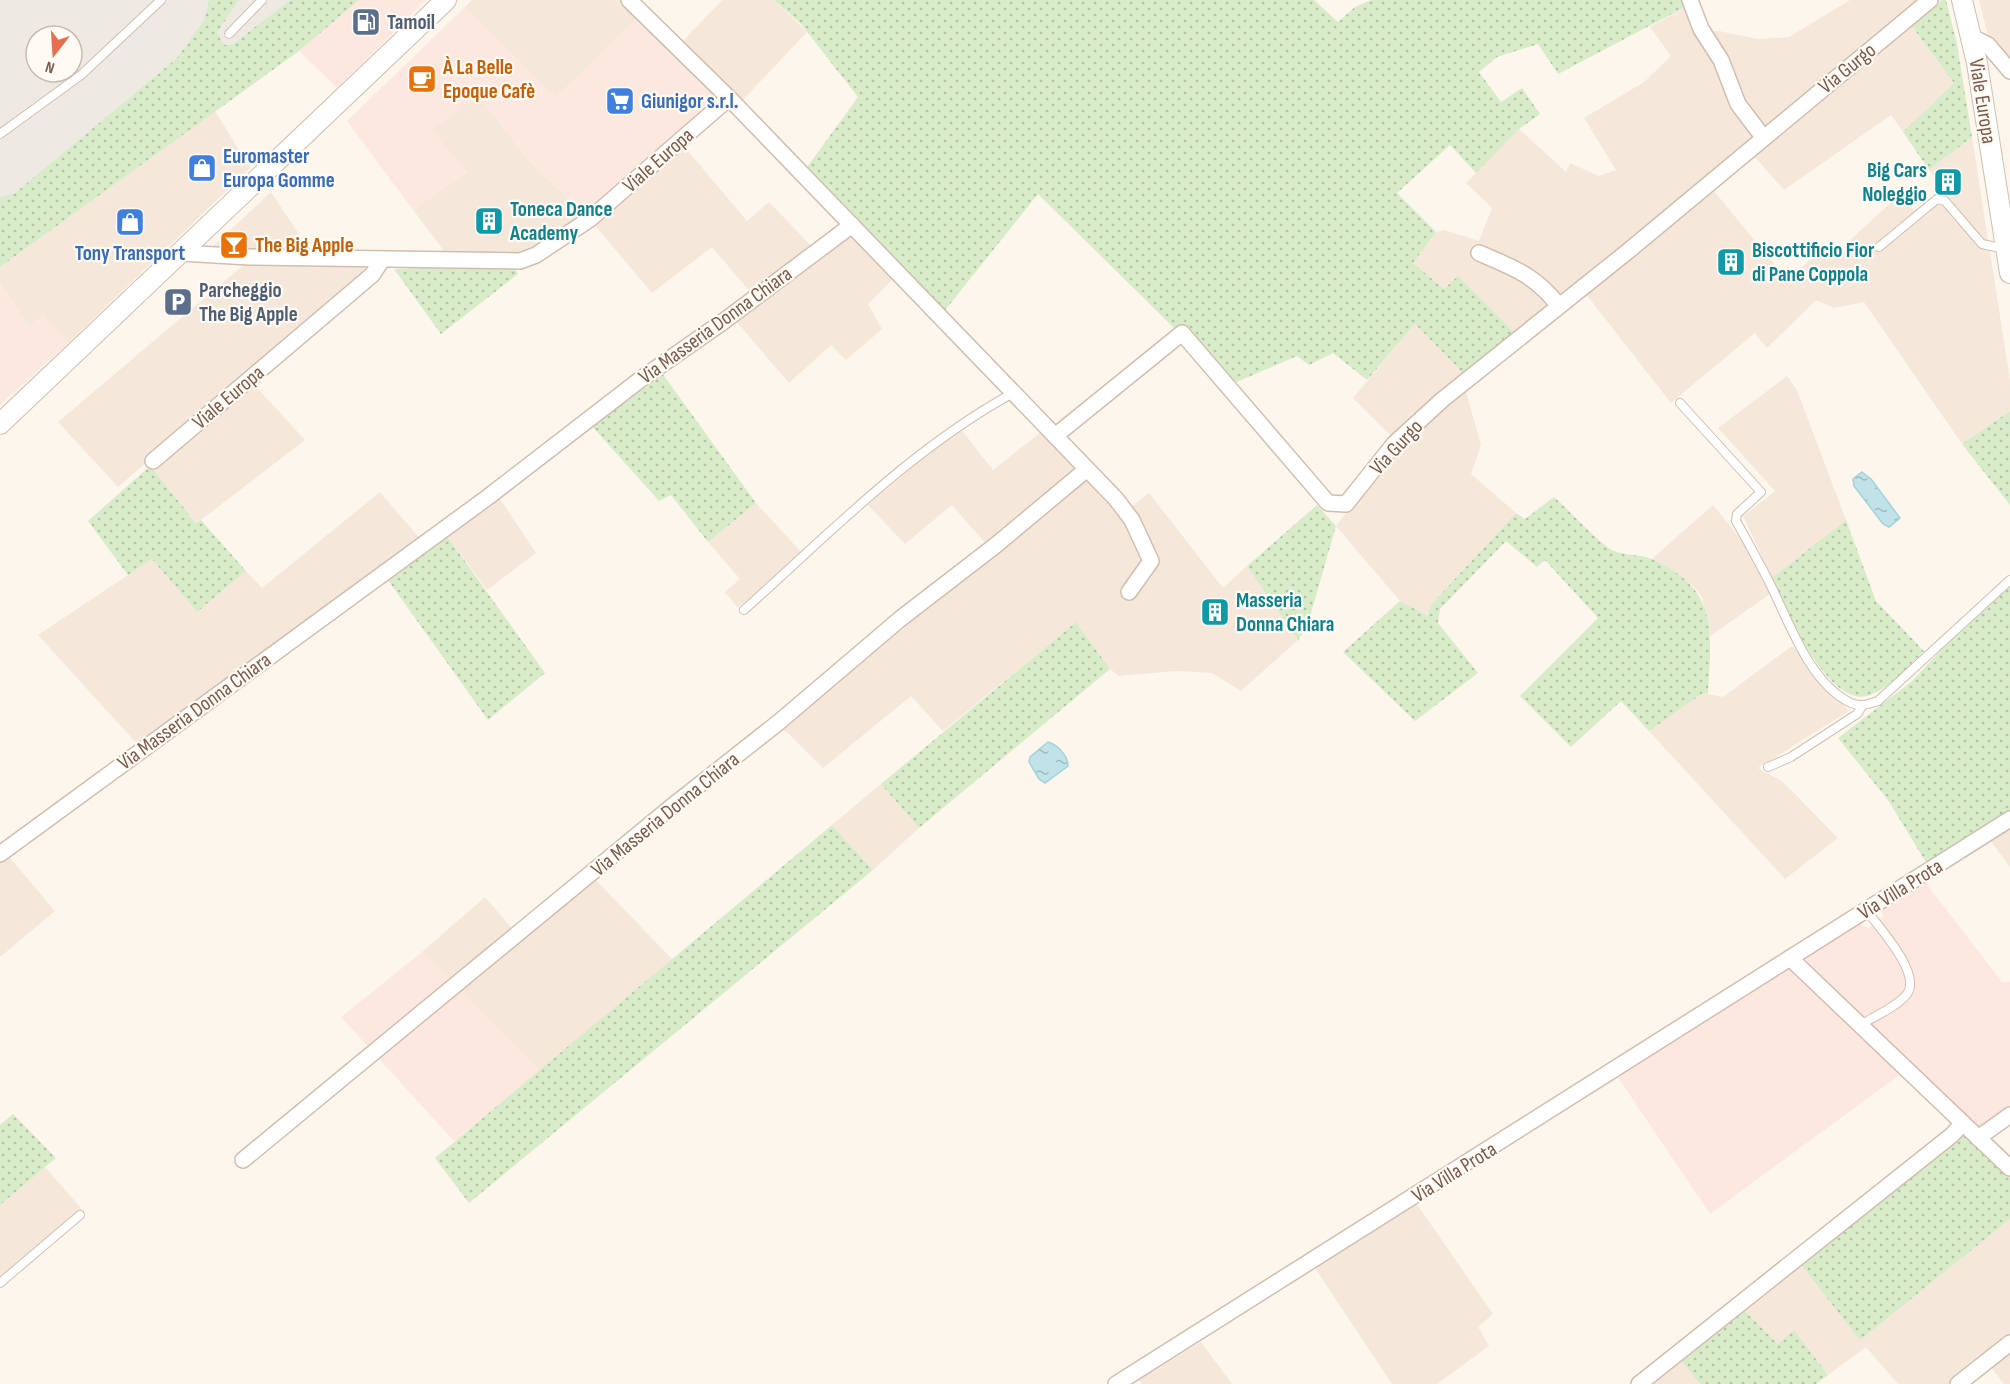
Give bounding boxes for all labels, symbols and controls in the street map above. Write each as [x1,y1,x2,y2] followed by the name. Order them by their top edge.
[350,6,382,38] fuel station icon: Tamoil
[387,10,435,35] place label: Tamoil
[24,24,84,84] north arrow
[1814,38,1881,99] street label: Via Gurgo
[442,55,535,104] place label: À La Belle Epoque Cafè
[43,57,57,77] text: N
[1963,57,2002,145] street label: Viale Europa
[406,63,438,95] cafe icon: À La Belle Epoque Cafè
[604,85,636,117] supermarket icon: Giunigor s.r.l.
[641,89,739,114] place label: Giunigor s.r.l.
[618,123,699,198] street label: Viale Europa
[223,144,335,193] place label: Euromaster Europa Gomme
[186,152,218,184] shop icon: Euromaster Europa Gomme
[1862,158,1927,207] place label: Big Cars Noleggio
[1932,166,1964,198] building icon: Big Cars Noleggio
[509,197,612,246] place label: Toneca Dance Academy
[473,205,505,237] building icon: Toneca Dance Academy
[114,206,146,238] shop icon: Tony Transport
[218,229,250,261] bar icon: The Big Apple
[255,233,354,258] place label: The Big Apple
[1752,238,1875,287] place label: Biscottificio Fior di Pane Coppola
[75,241,185,266] place label: Tony Transport
[1715,246,1747,278] building icon: Biscottificio Fior di Pane Coppola
[634,261,797,389] street label: Via Masseria Donna Chiara
[199,278,298,327] place label: Parcheggio The Big Apple
[162,286,194,318] parking icon: Parcheggio The Big Apple
[187,360,269,435] street label: Viale Europa
[1365,414,1428,480] street label: Via Gurgo
[1236,588,1334,637] place label: Masseria Donna Chiara
[1199,596,1231,628] building icon: Masseria Donna Chiara
[113,647,276,775] street label: Via Masseria Donna Chiara
[586,747,744,882] street label: Via Masseria Donna Chiara
[1853,854,1947,925] street label: Via Villa Prota
[1407,1137,1501,1208] street label: Via Villa Prota

